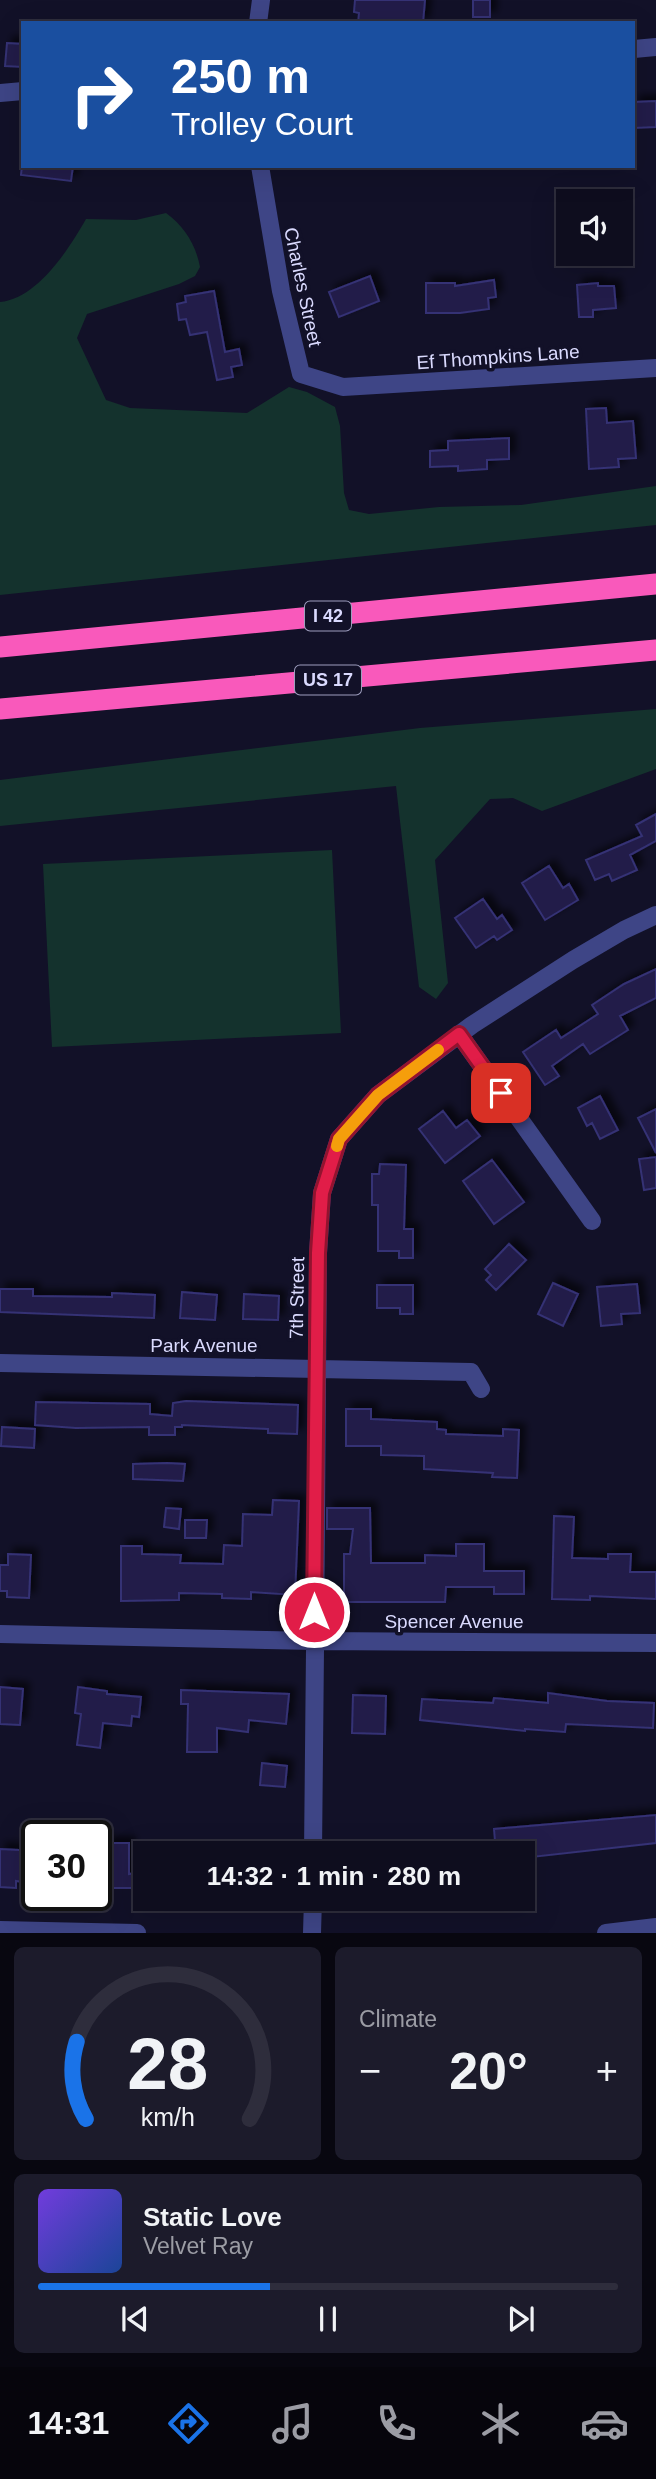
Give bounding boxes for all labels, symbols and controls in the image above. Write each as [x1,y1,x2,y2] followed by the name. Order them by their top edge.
[56,49,147,140] icon: right
[171,49,310,103] text: 250 m
[171,106,353,142] text: Trolley Court
[556,189,633,266] map controls
[556,189,633,266] button: sound
[280,225,326,349] street label: Charles Street
[416,341,580,373] street label: Ef Thompkins Lane
[305,602,351,630] road number: I 42
[295,666,361,694] road number: US 17
[471,1063,531,1123] pin
[482,1074,520,1112] icon: arrive
[286,1256,308,1339] street label: 7th Street
[150,1335,258,1356] street label: Park Avenue
[277,1575,351,1649] position arrow
[384,1611,524,1632] street label: Spencer Avenue
[21,1820,112,1911] speed limit sign: 30
[207,1861,461,1891] text: 14:32 · 1 min · 280 m
[359,2006,437,2032] text: Climate
[127,2024,208,2105] text: 28
[449,2042,528,2100] text: 20°
[359,2050,381,2092] text: −
[596,2050,618,2092] text: +
[140,2103,195,2131] text: km/h
[143,2202,282,2232] text: Static Love
[143,2233,253,2259] text: Velvet Ray
[116,2300,154,2338] icon: previous
[309,2300,347,2338] icon: pause
[502,2300,540,2338] icon: next
[164,2399,213,2448] icon: directions
[268,2399,317,2448] icon: music
[372,2399,421,2448] icon: phone
[476,2399,525,2448] icon: climate
[580,2399,629,2448] icon: car
[27,2405,109,2441] text: 14:31

